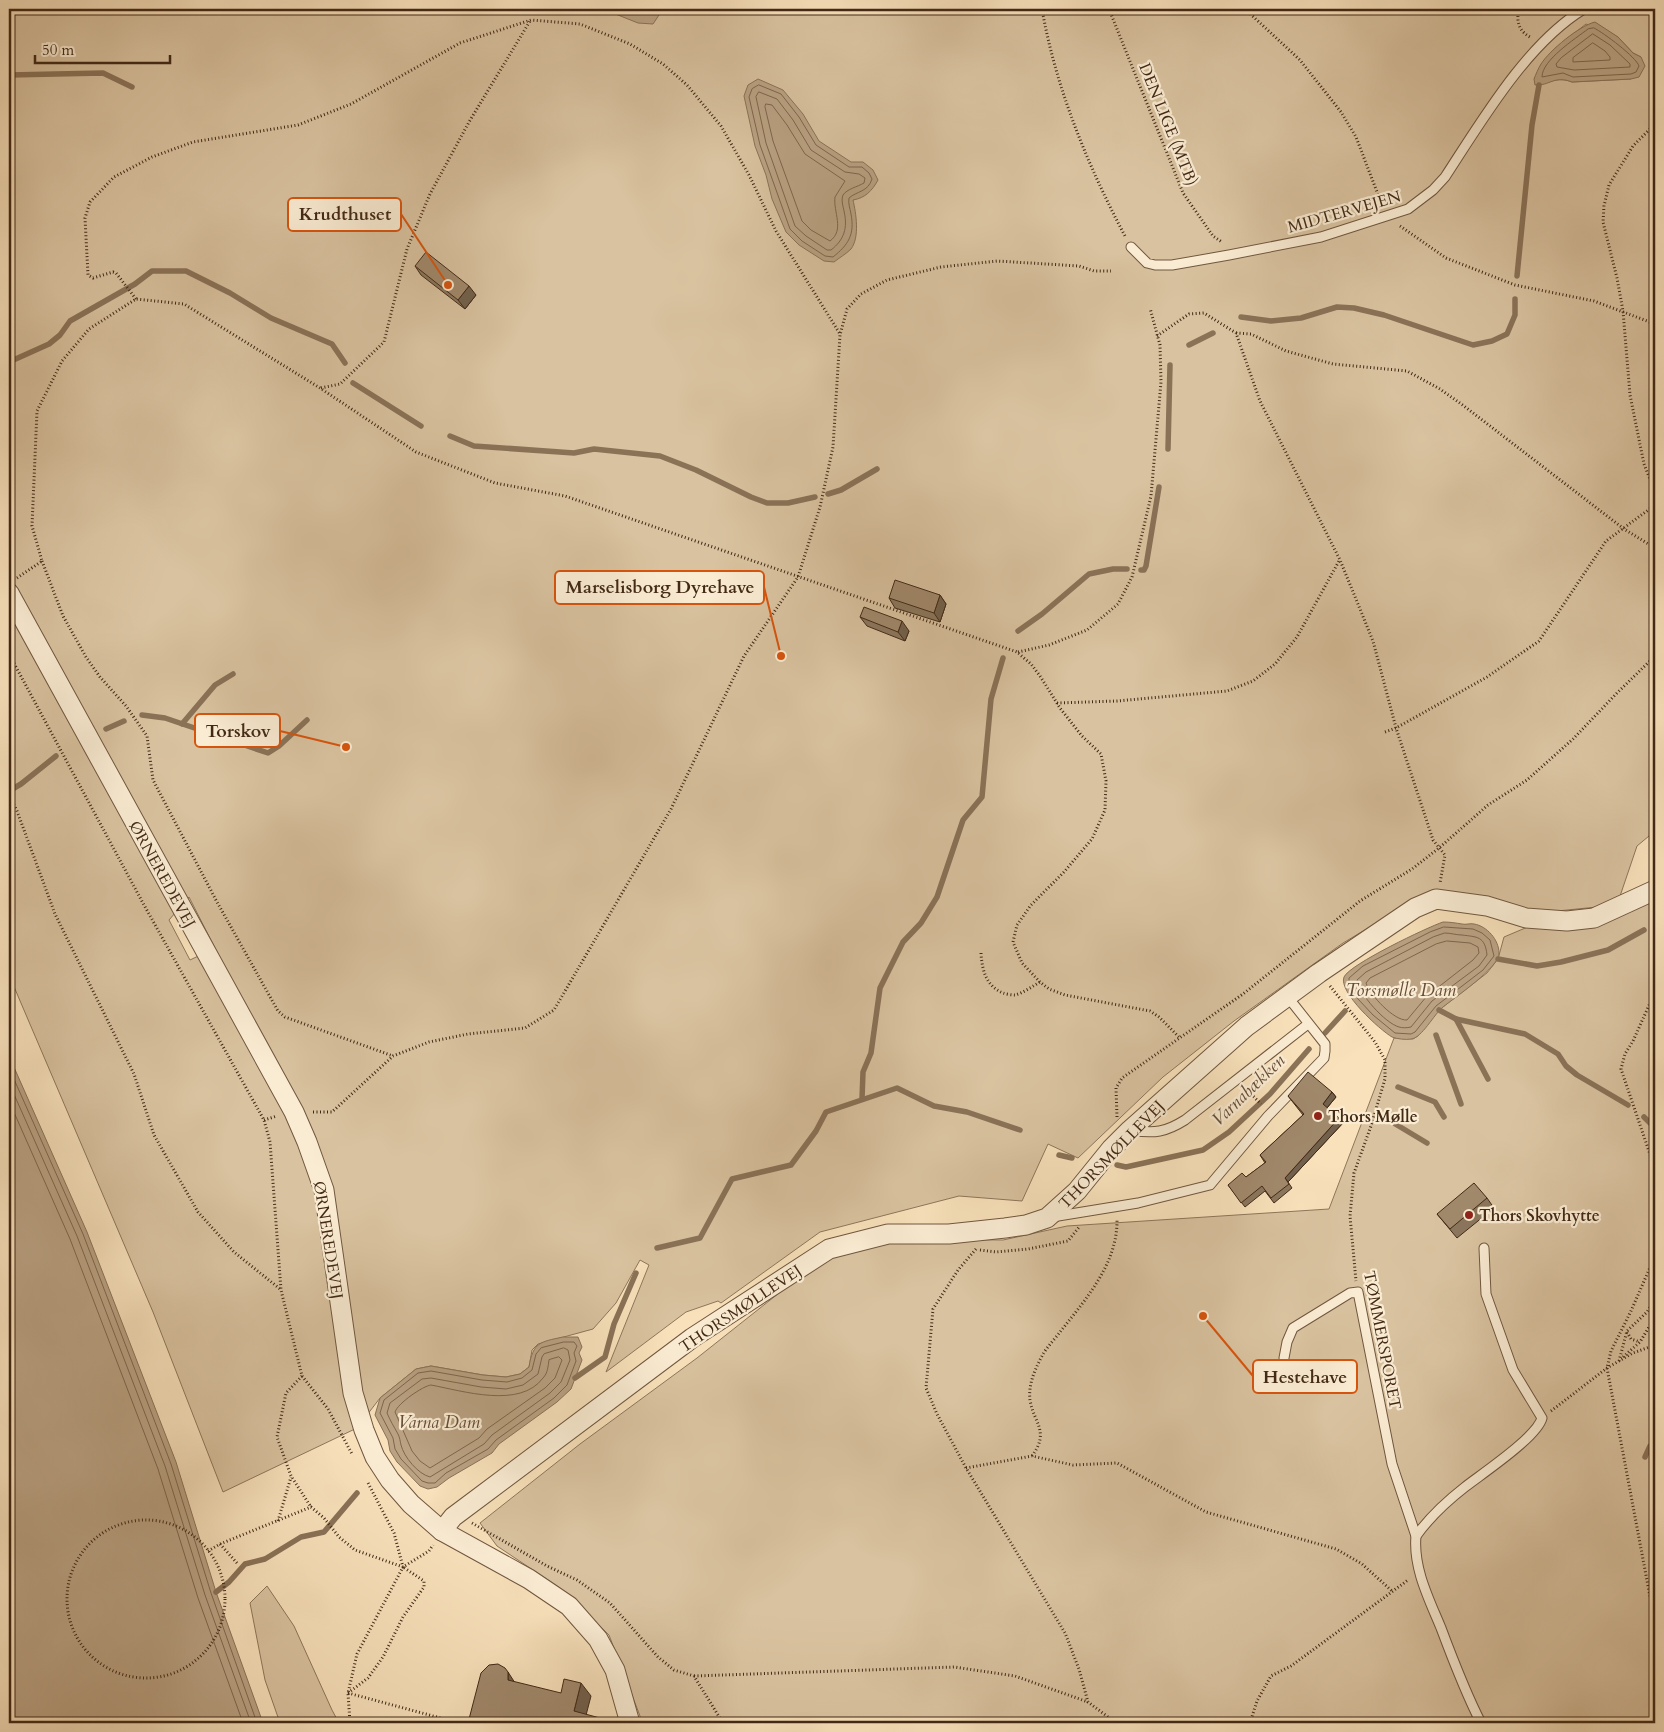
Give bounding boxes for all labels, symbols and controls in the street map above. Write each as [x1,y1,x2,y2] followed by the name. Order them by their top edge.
[35,32,170,64] scale bar
[42,40,74,60] text: 50 m
[1133,60,1203,189] street label: DEN LIGE (MTB)
[1285,185,1404,239] street label: MIDTERVEJEN
[288,198,401,231] callout: Krudthuset
[299,202,392,227] text: Krudthuset
[555,571,764,604] callout: Marselisborg Dyrehave
[565,575,755,600] text: Marselisborg Dyrehave
[195,714,280,747] callout: Torskov
[205,719,271,744] text: Torskov
[124,817,201,932] street label: ØRNEREDEVEJ
[1346,978,1457,1003] water label: Torsmølle Dam
[1206,1049,1291,1132] water label: Varnabækken
[1054,1096,1169,1214] street label: THORSMØLLEVEJ
[1328,1106,1418,1128] place label: Thors Mølle
[1312,1110,1324,1122] marker: Thors Mølle
[308,1180,348,1301] street label: ØRNEREDEVEJ
[1479,1205,1600,1227] place label: Thors Skovhytte
[1463,1209,1475,1221] marker: Thors Skovhytte
[675,1260,806,1358] street label: THORSMØLLEVEJ
[1358,1269,1406,1412] street label: TØMMERSPORET
[1253,1360,1357,1393] callout: Hestehave
[1263,1365,1347,1390] text: Hestehave
[398,1410,480,1435] water label: Varna Dam

